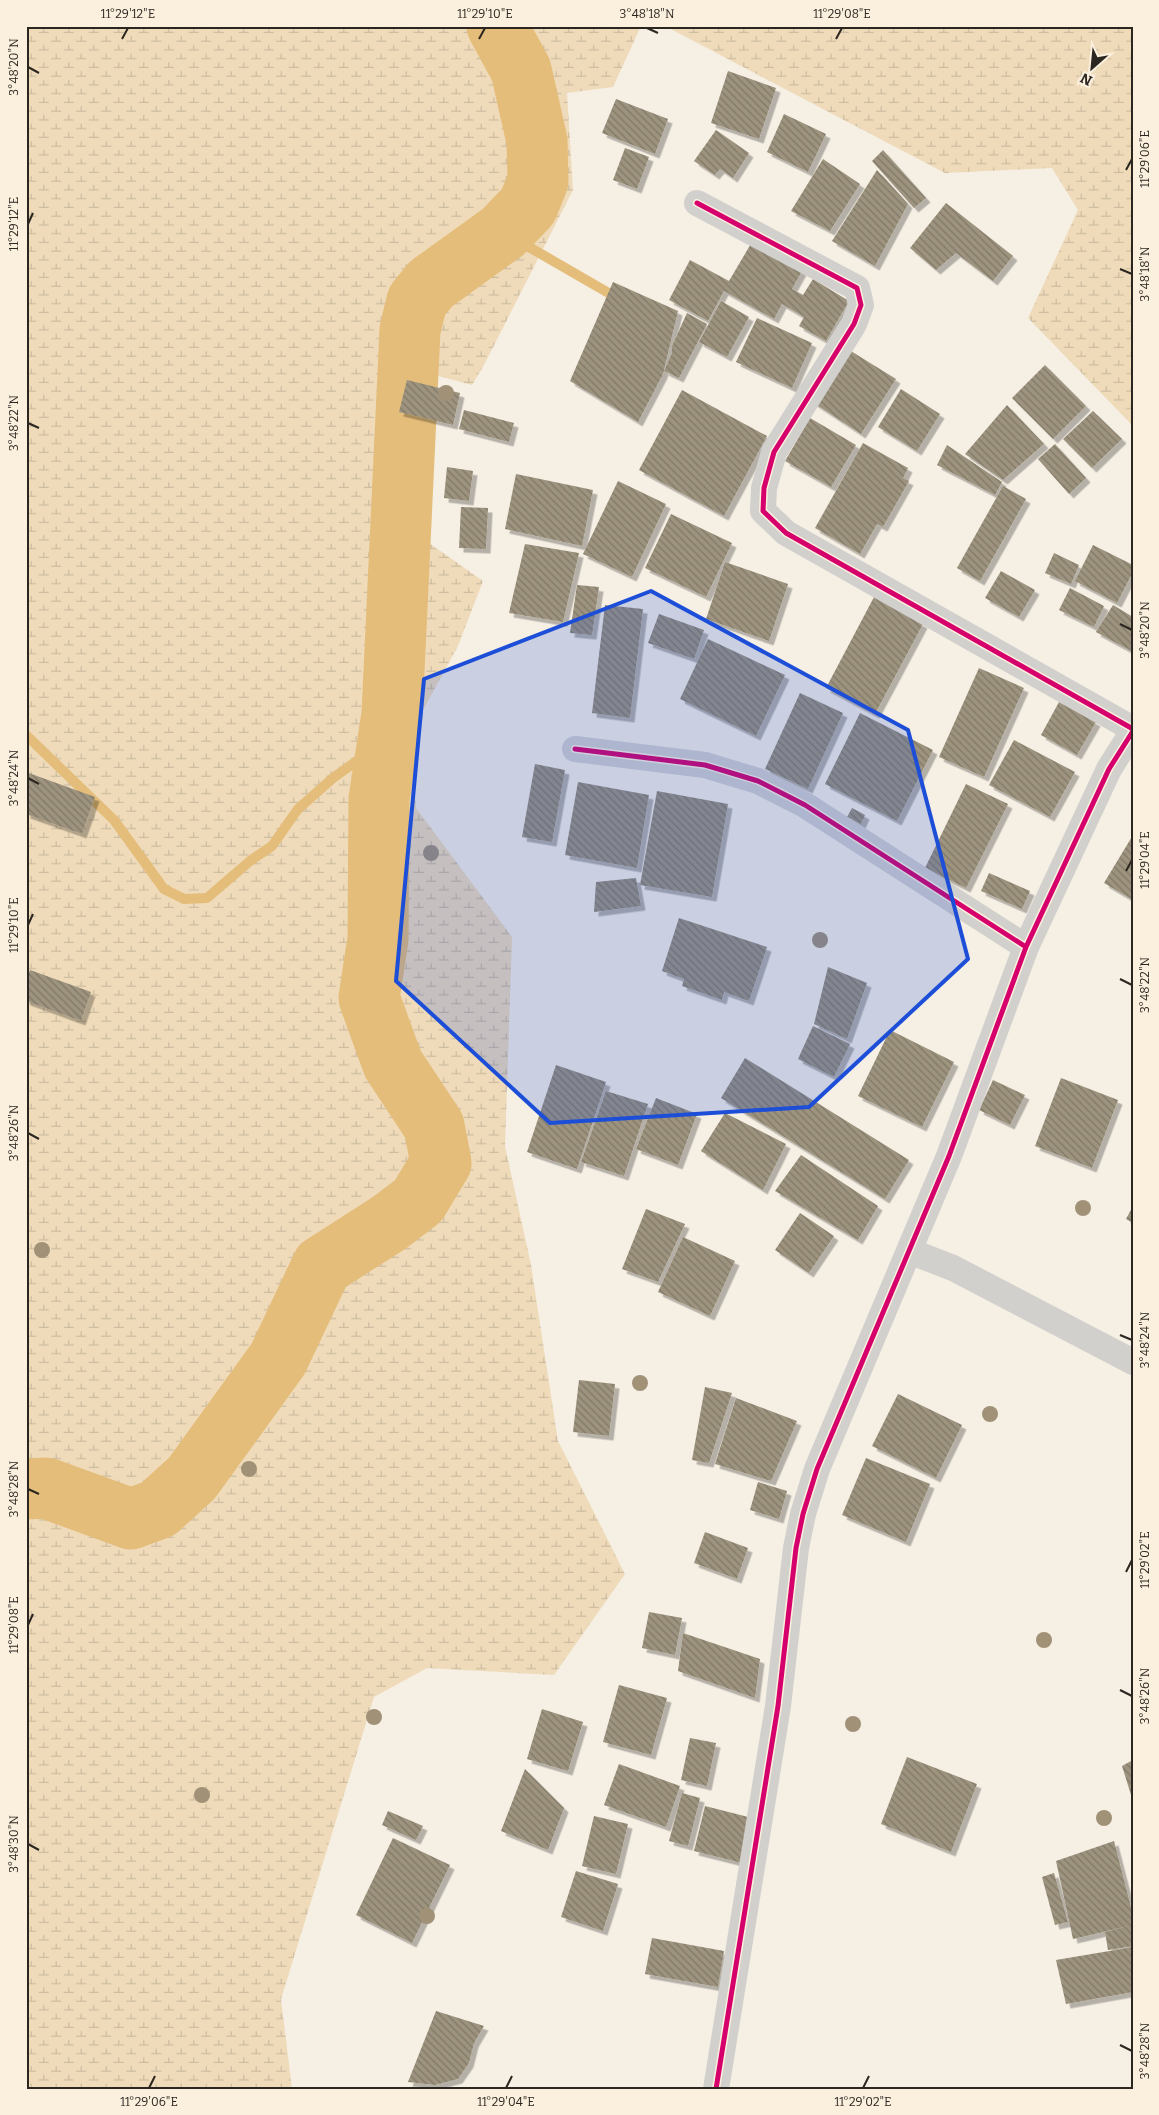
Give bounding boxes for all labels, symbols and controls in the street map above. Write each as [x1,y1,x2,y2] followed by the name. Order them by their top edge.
[101,7,155,21] text: 11°29'12"E
[457,7,513,21] text: 11°29'10"E
[620,7,675,21] text: 3°48'18"N
[813,7,871,21] text: 11°29'08"E
[7,38,21,96] text: 3°48'20"N
[1066,42,1116,92] north arrow
[1077,69,1095,89] text: N
[1138,130,1152,188] text: 11°29'06"E
[7,197,21,251] text: 11°29'12"E
[1138,246,1152,301] text: 3°48'18"N
[7,394,21,451] text: 3°48'22"N
[1138,601,1152,659] text: 3°48'20"N
[7,749,21,806] text: 3°48'24"N
[1138,831,1152,889] text: 11°29'04"E
[7,897,21,953] text: 11°29'10"E
[1138,956,1152,1013] text: 3°48'22"N
[7,1104,21,1161] text: 3°48'26"N
[1138,1311,1152,1368] text: 3°48'24"N
[7,1460,21,1517] text: 3°48'28"N
[1138,1531,1152,1589] text: 11°29'02"E
[7,1596,21,1654] text: 11°29'08"E
[1138,1667,1152,1724] text: 3°48'26"N
[7,1815,21,1873] text: 3°48'30"N
[1138,2022,1152,2079] text: 3°48'28"N
[120,2095,178,2109] text: 11°29'06"E
[477,2095,535,2109] text: 11°29'04"E
[834,2095,892,2109] text: 11°29'02"E

